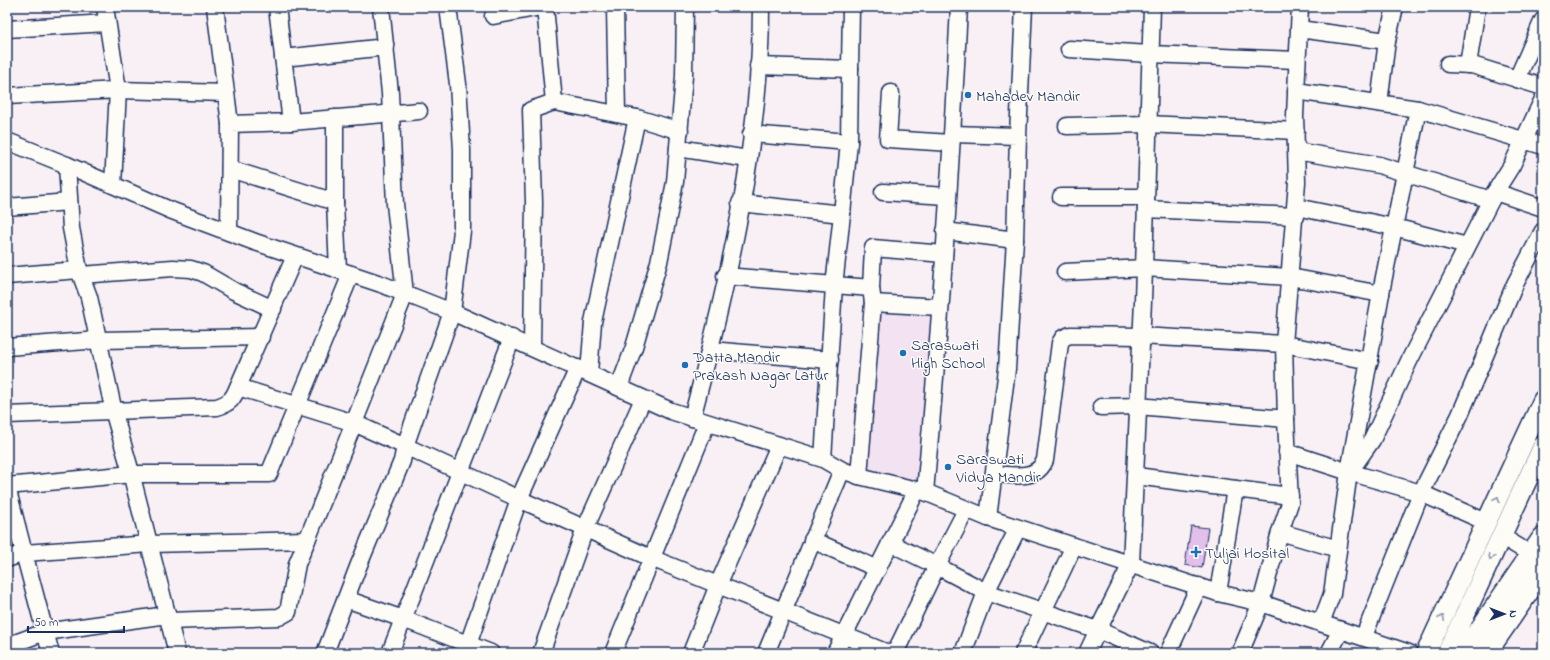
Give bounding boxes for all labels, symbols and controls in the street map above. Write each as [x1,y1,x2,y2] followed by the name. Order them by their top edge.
[976,85,1080,109] place label: Mahadev Mandir
[963,90,973,100] marker: Mahadev Mandir
[911,334,985,376] place label: Saraswati High School
[692,346,829,388] place label: Datta Mandir Prakash Nagar Latur
[898,348,908,358] marker: Saraswati High School
[680,360,690,370] marker: Datta Mandir Prakash Nagar Latur
[955,448,1041,490] place label: Saraswati Vidya Mandir
[943,462,953,472] marker: Saraswati Vidya Mandir
[1492,496,1500,504] one-way arrow
[1205,542,1289,566] place label: Tuljai Hosital
[1190,546,1202,558] marker: Tuljai Hosital
[1488,553,1496,561] one-way arrow
[1484,594,1524,634] north arrow
[28,608,124,634] scale bar
[1505,610,1521,618] text: N
[34,614,58,632] text: 50 m
[1437,614,1445,622] one-way arrow

